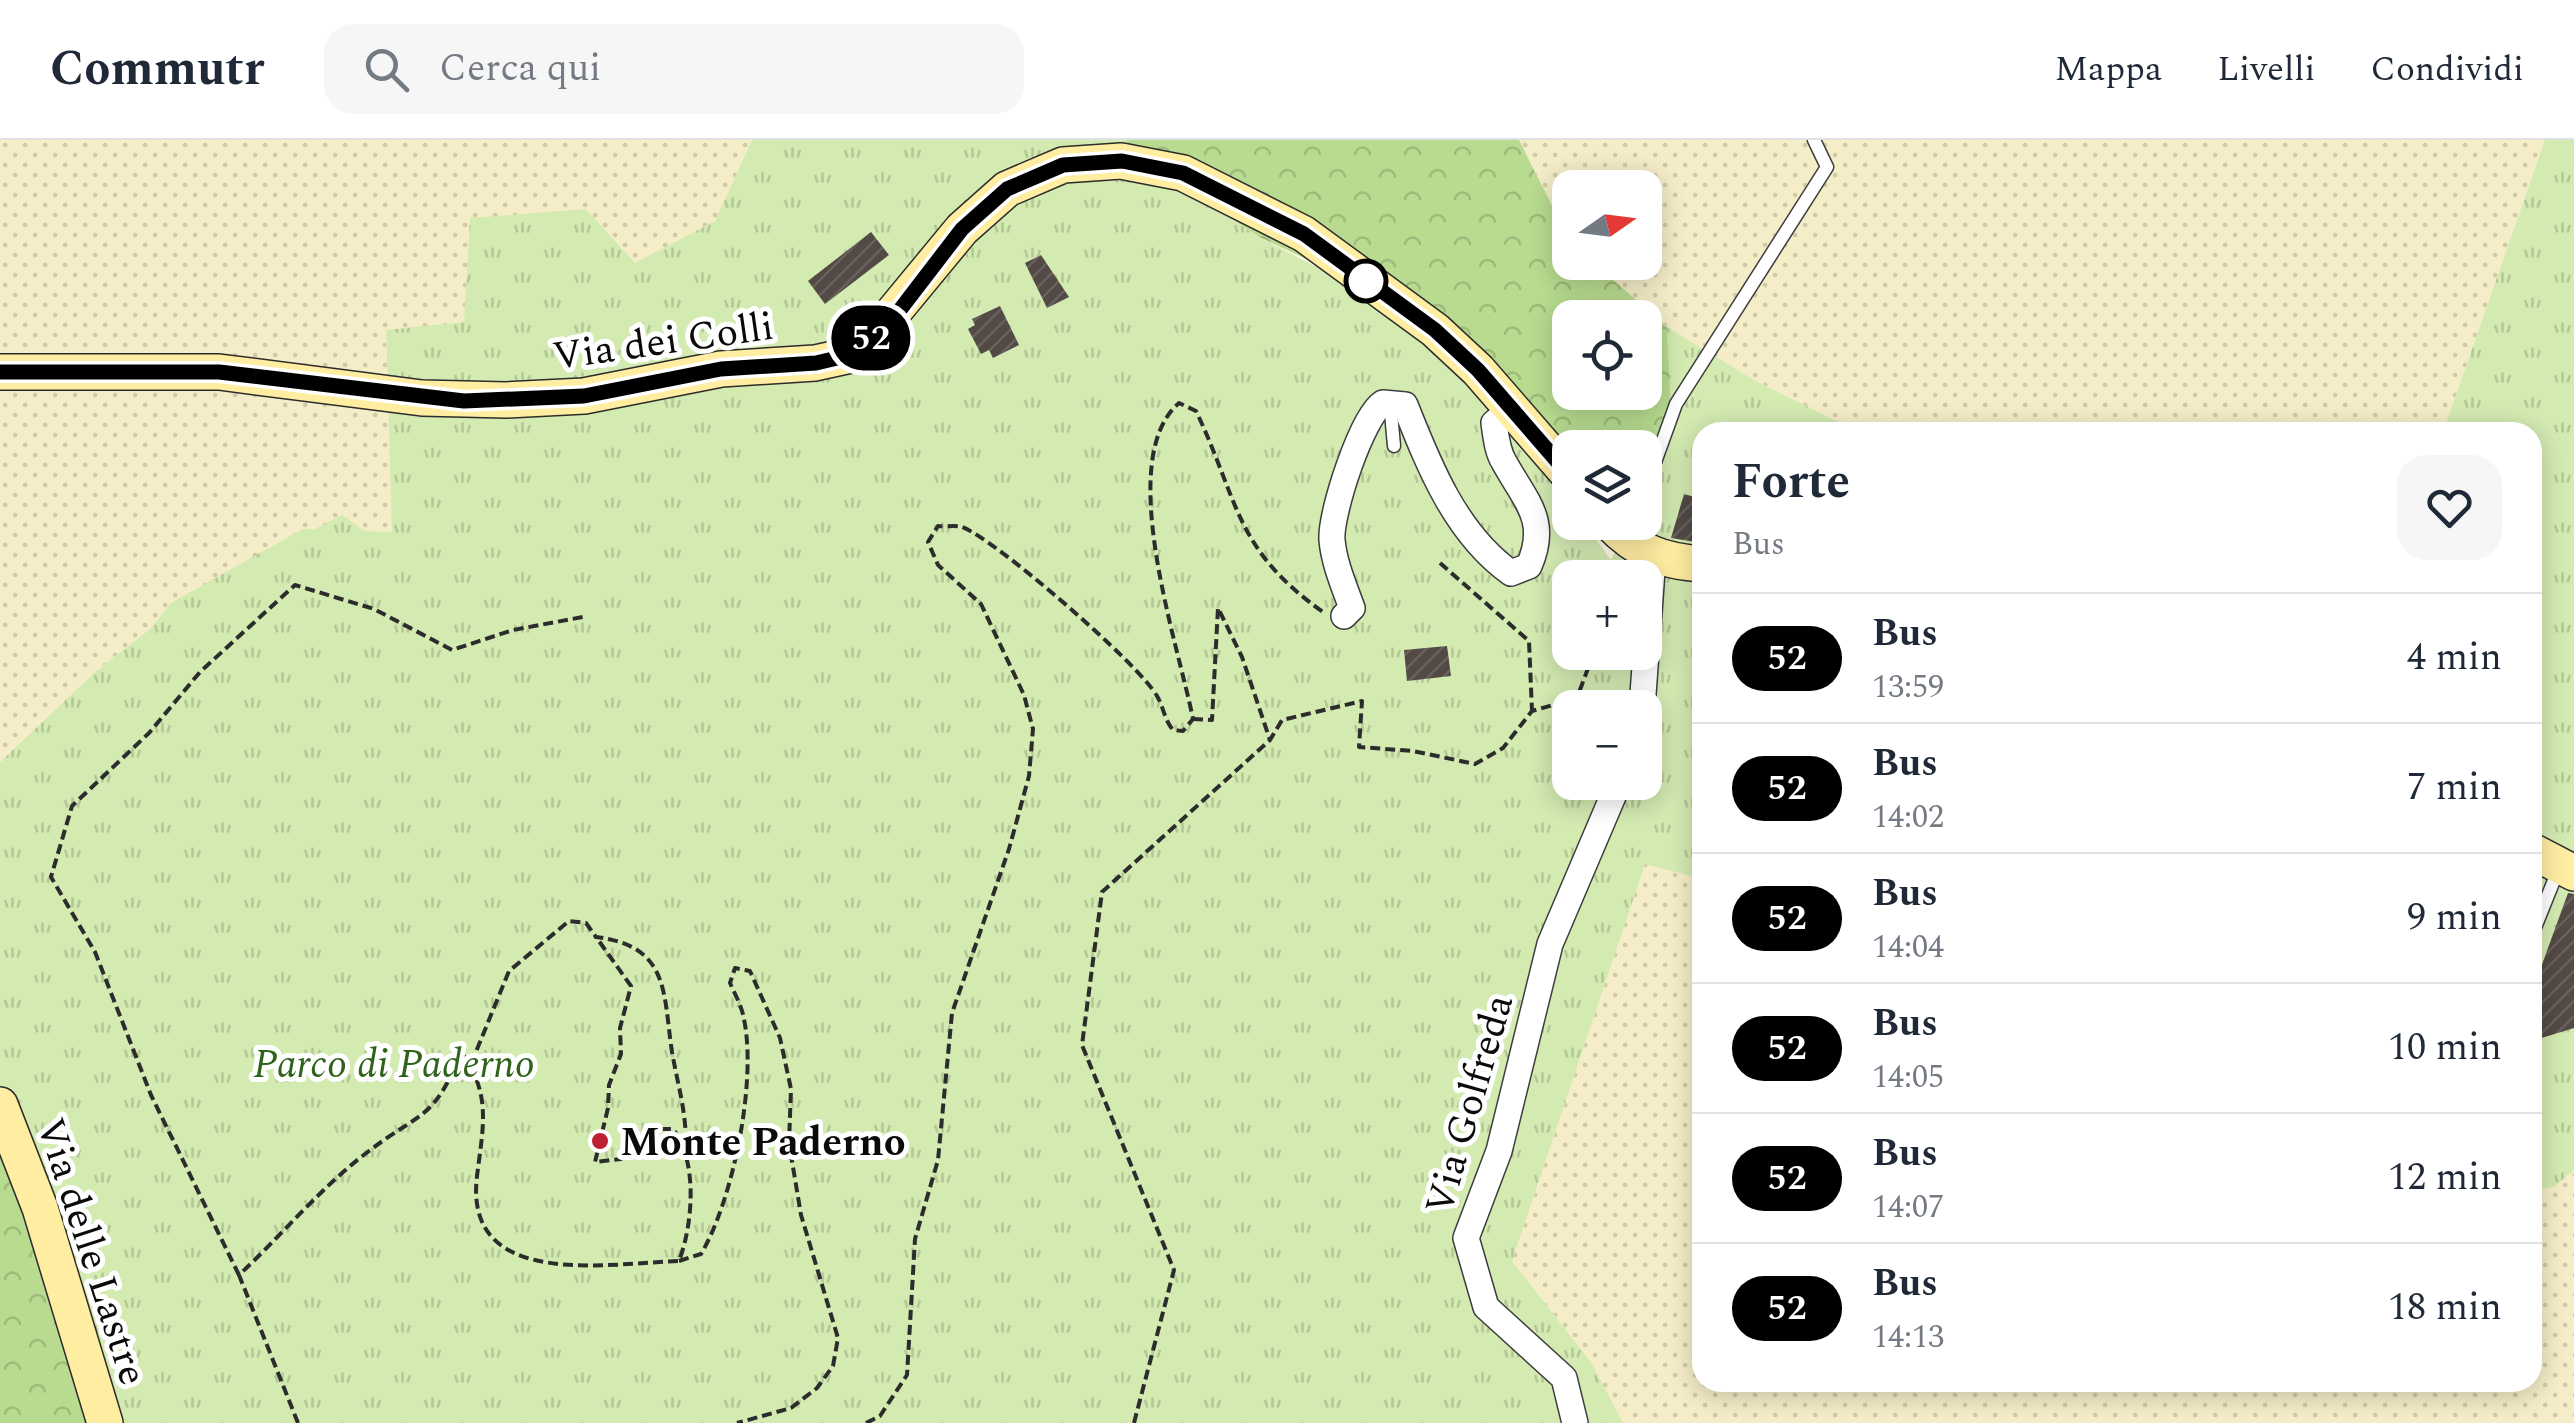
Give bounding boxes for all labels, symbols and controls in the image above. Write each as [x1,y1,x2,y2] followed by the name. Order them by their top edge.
[324,24,1024,114] search box
[50,33,264,106] text: Commutr
[439,40,601,98] text: Cerca qui
[359,42,414,97] icon: search
[2054,43,2162,96] text: Mappa
[2217,43,2316,96] text: Livelli
[2371,43,2524,96] text: Condividi
[1552,170,1662,280] north arrow
[1552,170,1662,800] map controls
[1345,260,1387,302] unlabelled marker
[549,297,778,388] street label: Via dei Colli
[1552,300,1662,410] button: locate
[826,306,916,370] line badge: 52
[851,312,891,365] text: 52
[1552,430,1662,540] button: layers
[1732,446,1850,519] text: Forte
[2397,455,2502,560] button: heart
[1732,520,1785,569] text: Bus
[1552,560,1662,670] button: +
[1872,605,1938,663] text: Bus
[2407,629,2502,687] text: 4 min
[1767,632,1807,685] text: 52
[1872,663,1944,712] text: 13:59
[1552,690,1662,800] button: −
[1872,735,1938,793] text: Bus
[2407,759,2502,817] text: 7 min
[1767,762,1807,815] text: 52
[1872,793,1944,842] text: 14:02
[1872,865,1938,923] text: Bus
[2407,889,2502,947] text: 9 min
[1767,892,1807,945] text: 52
[1872,923,1944,972] text: 14:04
[1410,987,1531,1222] street label: Via Golfreda
[1872,995,1938,1053] text: Bus
[2388,1019,2502,1077] text: 10 min
[1767,1022,1807,1075] text: 52
[253,1035,535,1096] park label: Parco di Paderno
[1872,1053,1944,1102] text: 14:05
[19,1110,163,1393] street label: Via delle Lastre
[620,1113,906,1174] place label: Monte Paderno
[1872,1125,1938,1183] text: Bus
[589,1130,611,1152] marker: Monte Paderno
[2388,1149,2502,1207] text: 12 min
[1767,1152,1807,1205] text: 52
[1872,1183,1944,1232] text: 14:07
[1872,1255,1938,1313] text: Bus
[2388,1279,2502,1337] text: 18 min
[1767,1282,1807,1335] text: 52
[1872,1313,1944,1362] text: 14:13

